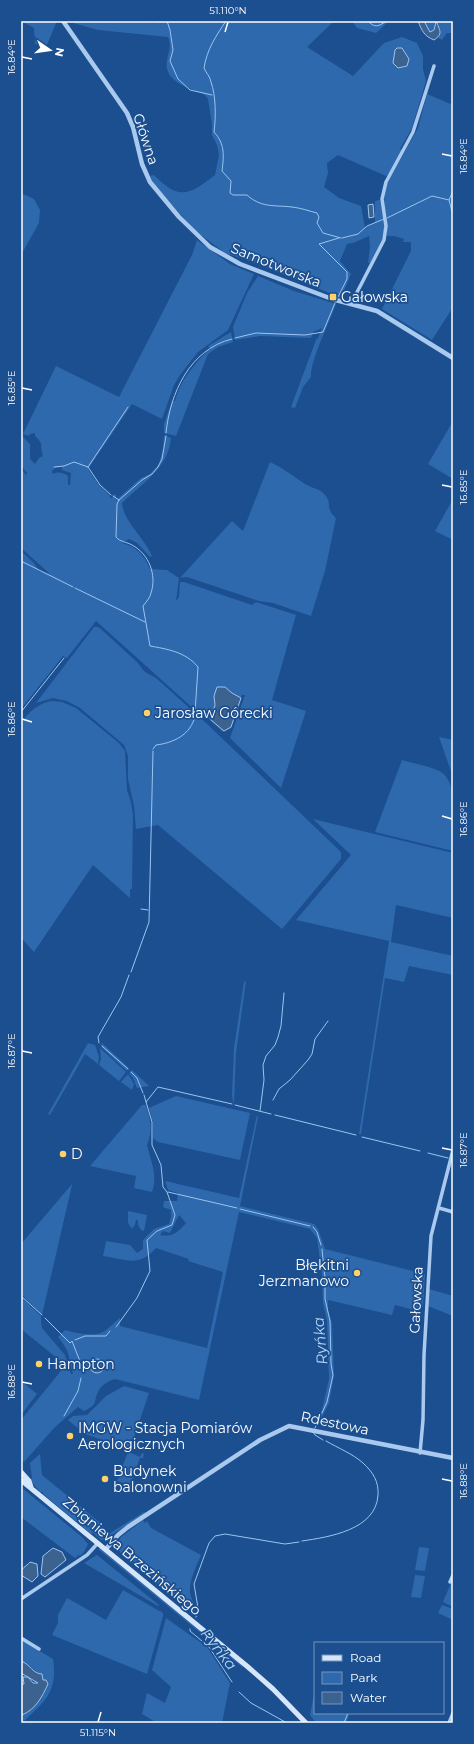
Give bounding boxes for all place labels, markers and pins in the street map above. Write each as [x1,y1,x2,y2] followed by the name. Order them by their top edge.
[341,288,408,306] place label: Gałowska
[328,292,338,302] marker: Gałowska
[154,704,273,722] place label: Jarosław Górecki
[142,708,152,718] marker: Jarosław Górecki
[71,1145,83,1163] place label: D
[58,1149,68,1159] marker: D
[258,1256,349,1290] place label: Błękitni Jerzmanowo
[352,1268,362,1278] marker: Błękitni Jerzmanowo
[47,1355,115,1373] place label: Hampton
[34,1359,44,1369] marker: Hampton
[78,1419,253,1453] place label: IMGW - Stacja Pomiarów Aerologicznych
[65,1431,75,1441] marker: IMGW - Stacja Pomiarów Aerologicznych
[113,1462,187,1496] place label: Budynek balonowni
[100,1474,110,1484] marker: Budynek balonowni

